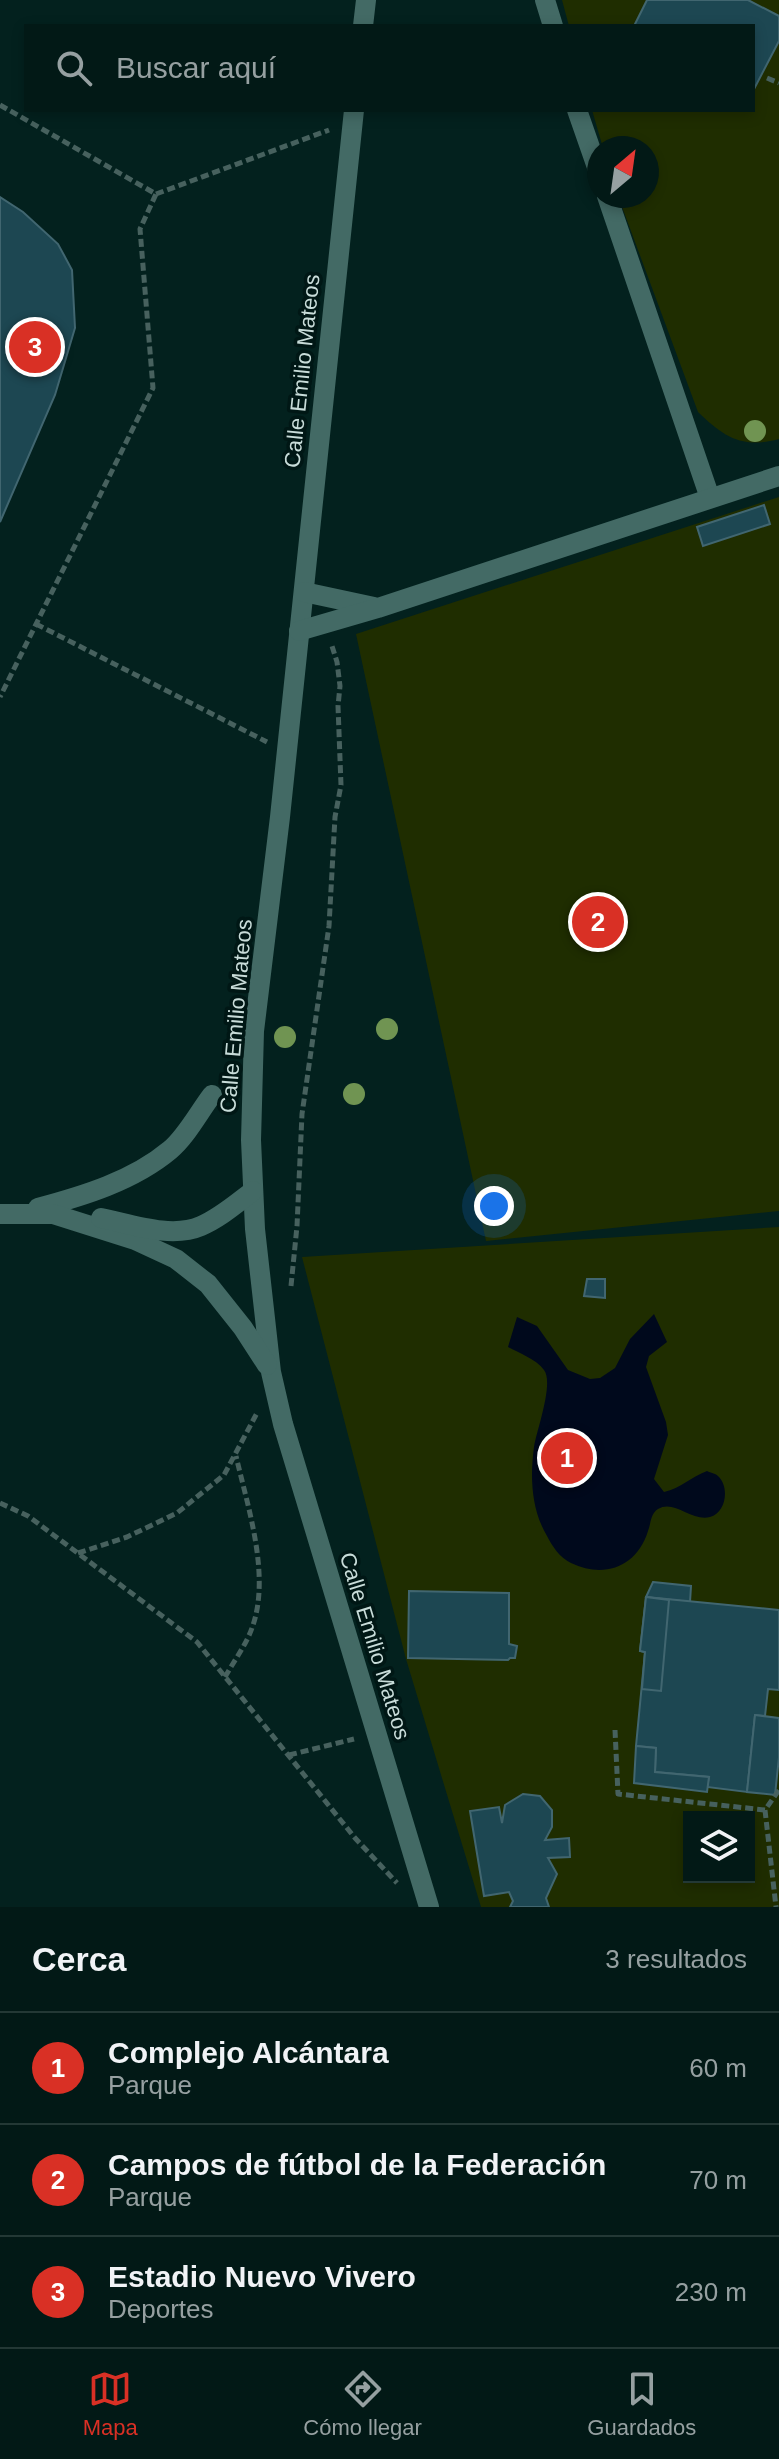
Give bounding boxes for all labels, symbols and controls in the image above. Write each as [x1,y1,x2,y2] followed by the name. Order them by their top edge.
[24,24,755,112] search box
[52,46,96,90] icon: search
[116,51,276,84] text: Buscar aquí
[587,136,659,208] north arrow
[279,273,325,469] street label: Calle Emilio Mateos
[9,317,61,377] pin: 3
[572,892,624,952] pin: 2
[215,918,257,1114] street label: Calle Emilio Mateos
[474,1186,514,1226] your location
[541,1428,593,1488] pin: 1
[335,1549,415,1743] street label: Calle Emilio Mateos
[683,1811,755,1883] map controls
[683,1811,755,1883] button: layers
[32,1940,127,1978] text: Cerca
[605,1944,747,1974] text: 3 resultados
[108,2036,389,2069] text: Complejo Alcántara
[51,2053,65,2083] text: 1
[689,2053,747,2083] text: 60 m
[108,2070,192,2100] text: Parque
[108,2148,606,2181] text: Campos de fútbol de la Federación
[51,2165,65,2195] text: 2
[689,2165,747,2195] text: 70 m
[108,2182,192,2212] text: Parque
[108,2260,416,2293] text: Estadio Nuevo Vivero
[51,2277,65,2307] text: 3
[675,2277,747,2307] text: 230 m
[108,2294,214,2324] text: Deportes
[83,2367,138,2441] tab: Mapa
[303,2367,422,2441] tab: Cómo llegar
[587,2367,696,2441] tab: Guardados

